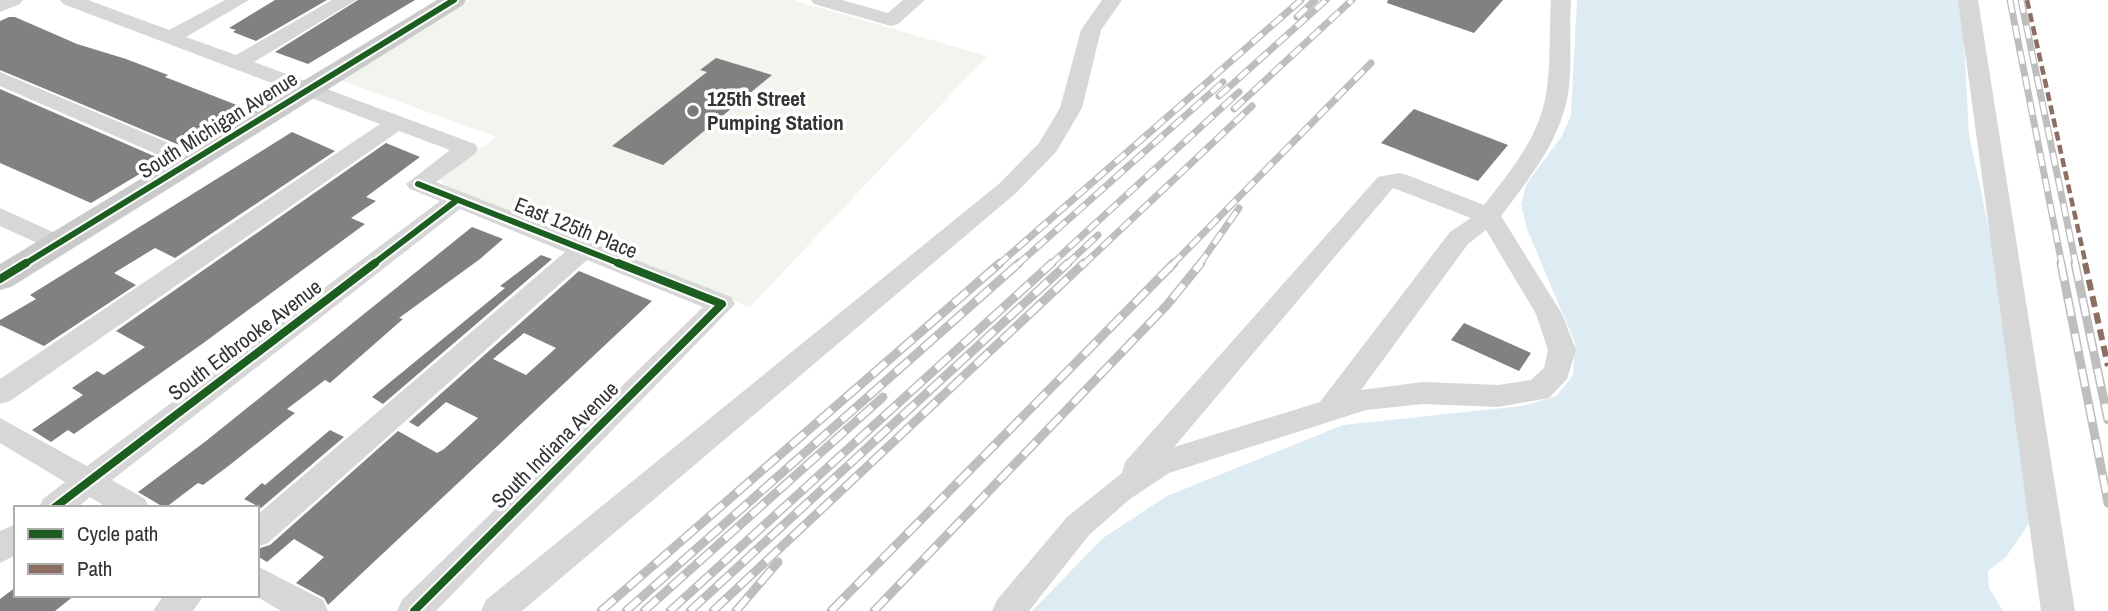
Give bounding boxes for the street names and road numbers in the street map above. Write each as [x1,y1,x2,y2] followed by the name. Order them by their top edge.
[133,64,303,185] street label: South Michigan Avenue
[510,190,642,265] street label: East 125th Place
[162,272,327,407] street label: South Edbrooke Avenue
[485,375,625,515] street label: South Indiana Avenue

